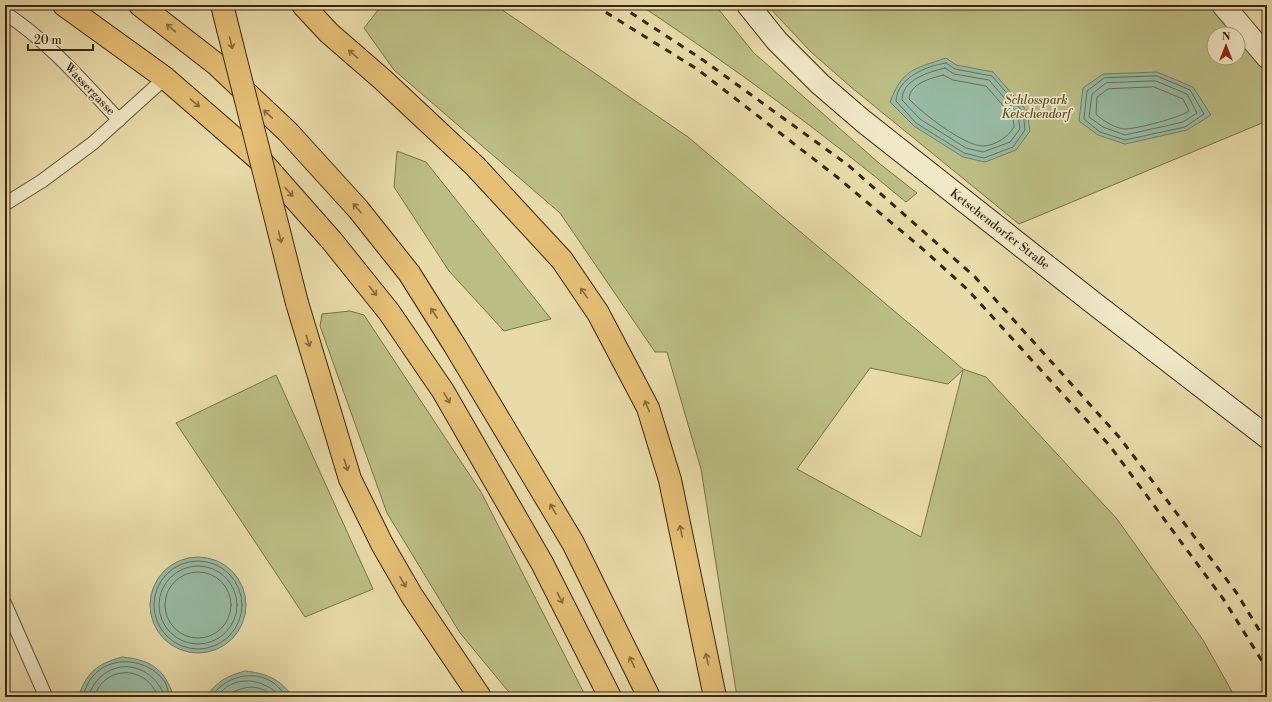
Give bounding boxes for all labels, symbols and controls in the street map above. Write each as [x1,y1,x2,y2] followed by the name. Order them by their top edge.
[165,24,176,32] one-way arrow
[28,26,93,52] scale bar
[1206,26,1246,66] north arrow
[1222,30,1231,44] text: N
[34,33,62,48] text: 20 m
[228,36,236,49] one-way arrow
[348,49,358,59] one-way arrow
[60,59,118,119] street label: Wassergasse
[1001,93,1074,122] park label: Schlosspark Ketschendorf
[189,98,200,107] one-way arrow
[263,109,273,118] one-way arrow
[947,186,1053,273] street label: Ketschendorfer Straße
[284,187,294,197] one-way arrow
[353,203,362,214] one-way arrow
[277,230,285,243] one-way arrow
[368,286,377,297] one-way arrow
[580,287,588,298] one-way arrow
[430,308,438,319] one-way arrow
[305,334,312,347] one-way arrow
[444,392,452,404] one-way arrow
[643,401,650,413] one-way arrow
[343,458,350,471] one-way arrow
[549,504,557,515] one-way arrow
[676,525,684,538] one-way arrow
[400,575,407,587] one-way arrow
[556,592,564,604] one-way arrow
[702,653,710,666] one-way arrow
[628,656,635,668] one-way arrow

